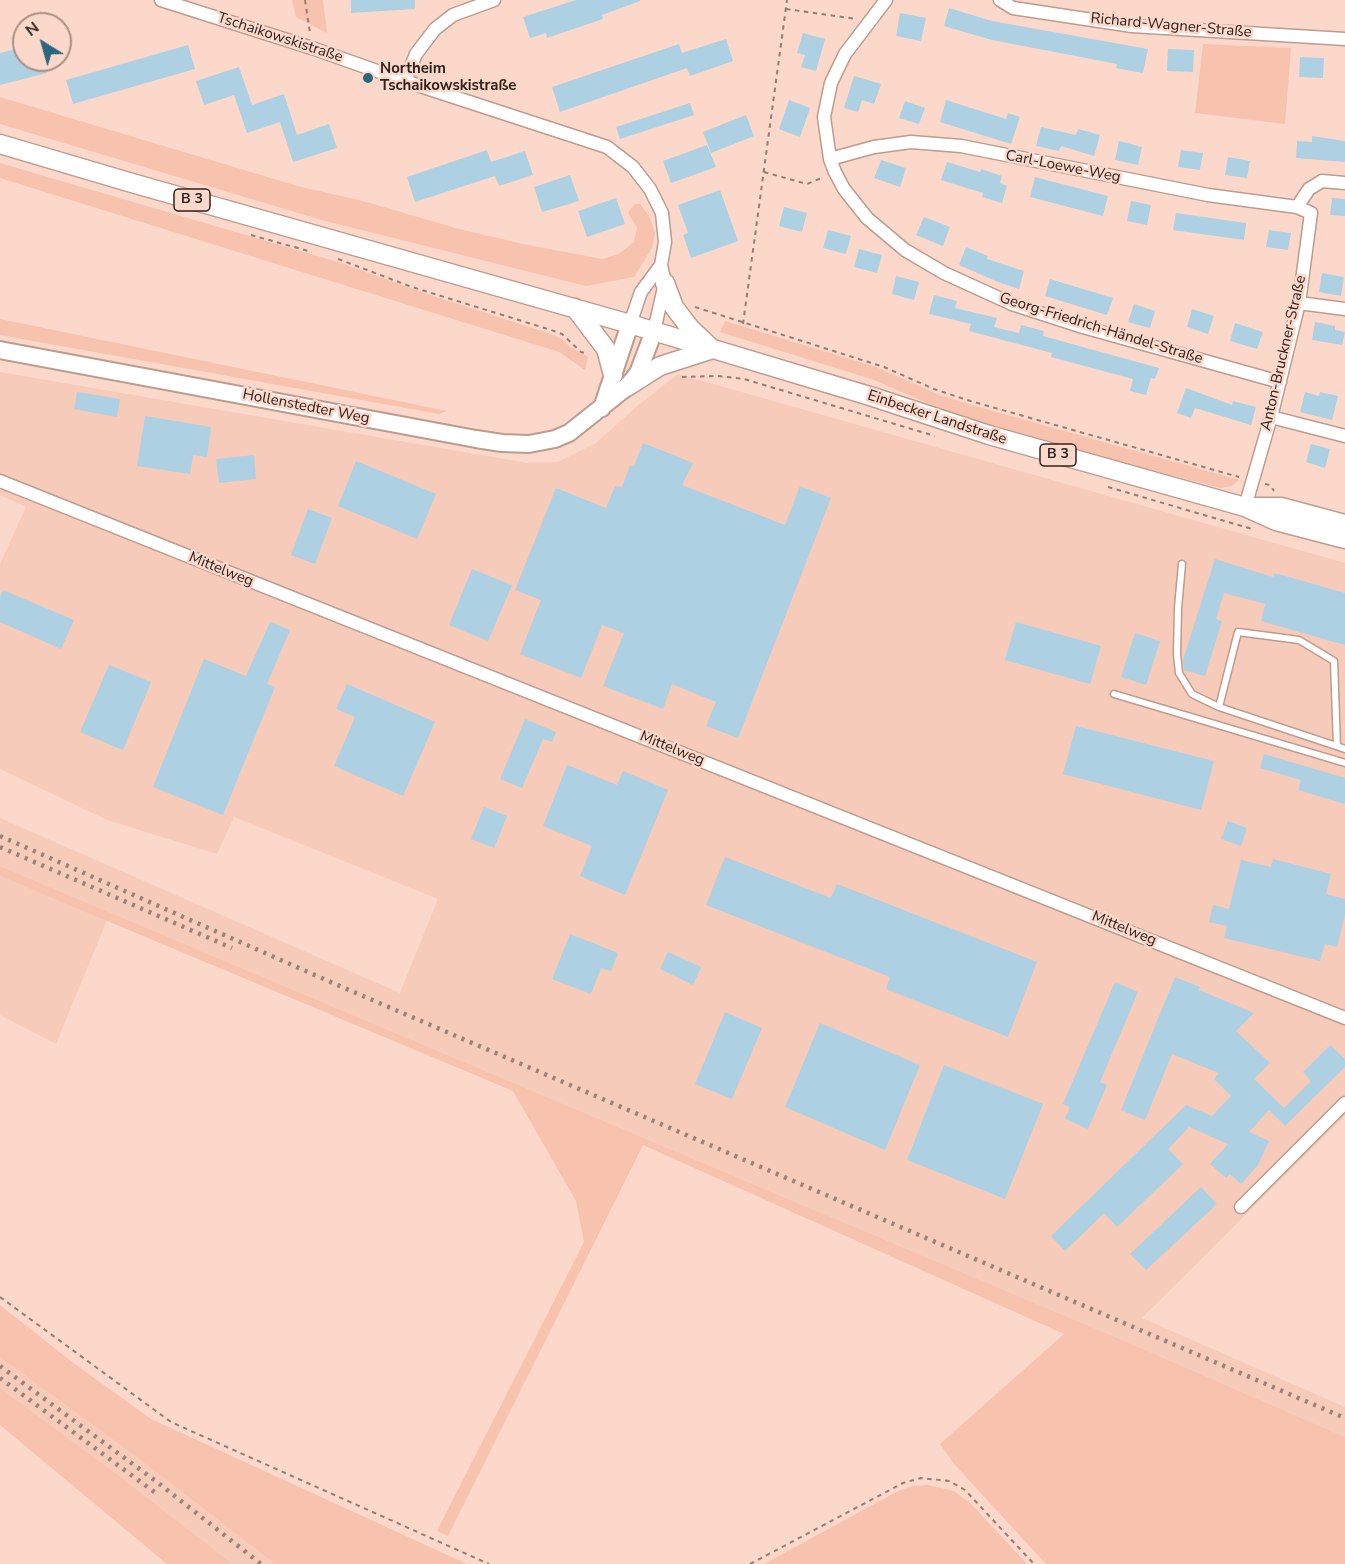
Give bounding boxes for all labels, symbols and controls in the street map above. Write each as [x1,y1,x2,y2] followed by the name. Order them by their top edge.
[215,9,345,67] street label: Tschaikowskistraße
[1090,10,1252,42] street label: Richard-Wagner-Straße
[12,12,72,72] north arrow
[21,17,44,42] text: N
[380,60,516,95] place label: Northeim Tschaikowskistraße
[361,71,375,85] marker: Northeim Tschaikowskistraße
[1004,147,1122,187] street label: Carl-Loewe-Weg
[174,189,210,211] road number: B 3
[1257,274,1311,432] street label: Anton-Bruckner-Straße
[997,289,1205,369] street label: Georg-Friedrich-Händel-Straße
[241,386,371,428] street label: Hollenstedter Weg
[865,387,1009,449] street label: Einbecker Landstraße
[1040,444,1076,466] road number: B 3
[186,549,256,591] street label: Mittelweg
[637,728,707,770] street label: Mittelweg
[1089,908,1159,950] street label: Mittelweg

